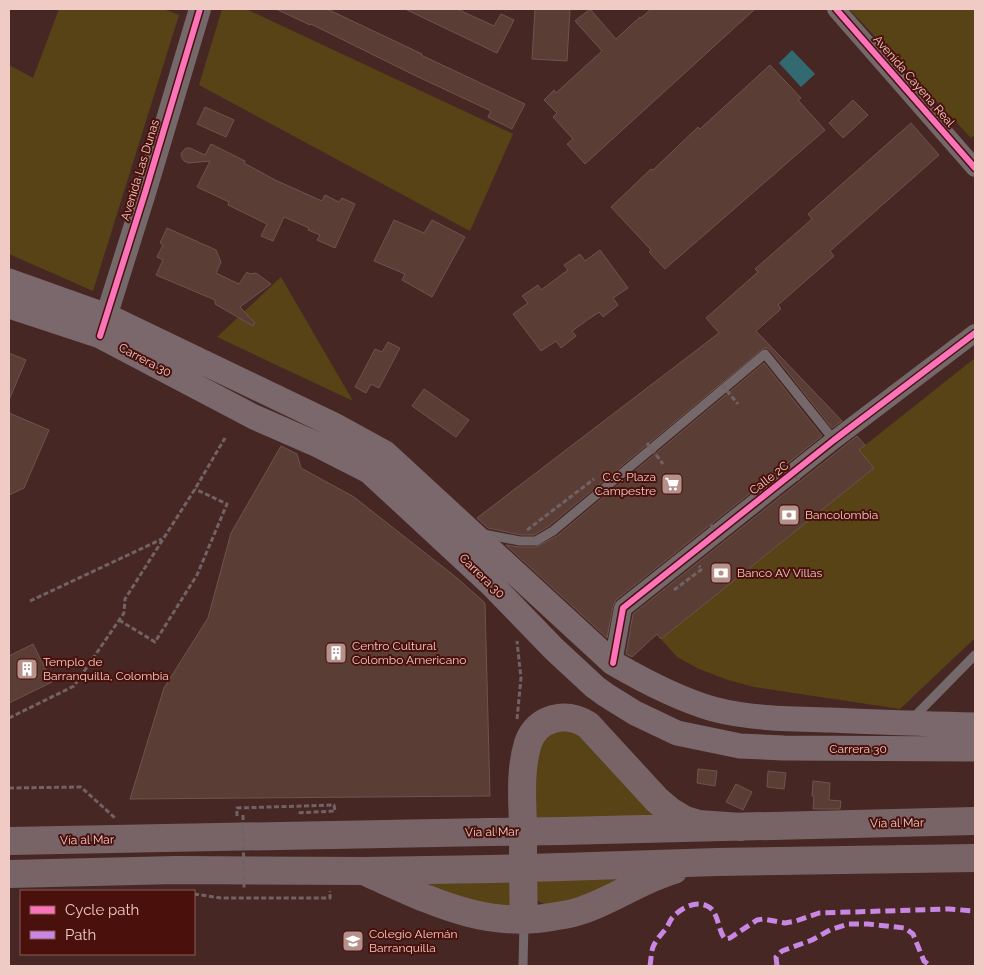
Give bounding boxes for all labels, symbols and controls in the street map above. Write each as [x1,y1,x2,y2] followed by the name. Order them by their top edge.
[870,32,958,130] street label: Avenida Cayena Real
[118,118,162,222] street label: Avenida Las Dunas
[116,340,174,380] street label: Carrera 30
[747,458,791,498] street label: Calle 2C
[595,470,656,498] place label: C.C. Plaza Campestre
[660,472,684,496] supermarket icon: C.C. Plaza Campestre
[777,503,801,527] bank icon: Bancolombia
[805,508,878,522] place label: Bancolombia
[456,551,508,601] street label: Carrera 30
[709,561,733,585] bank icon: Banco AV Villas
[737,566,823,580] place label: Banco AV Villas
[352,639,466,667] place label: Centro Cultural Colombo Americano
[324,641,348,665] building icon: Centro Cultural Colombo Americano
[43,655,169,683] place label: Templo de Barranquilla, Colombia
[15,657,39,681] building icon: Templo de Barranquilla, Colombia
[829,742,887,756] street label: Carrera 30
[870,816,925,830] street label: Vía al Mar
[465,825,520,839] street label: Vía al Mar
[60,833,115,847] street label: Vía al Mar
[20,890,195,955] legend
[65,901,139,919] text: Cycle path
[65,926,96,944] text: Path
[369,927,458,955] place label: Colegio Alemán Barranquilla
[341,929,365,953] school or university icon: Colegio Alemán Barranquilla

